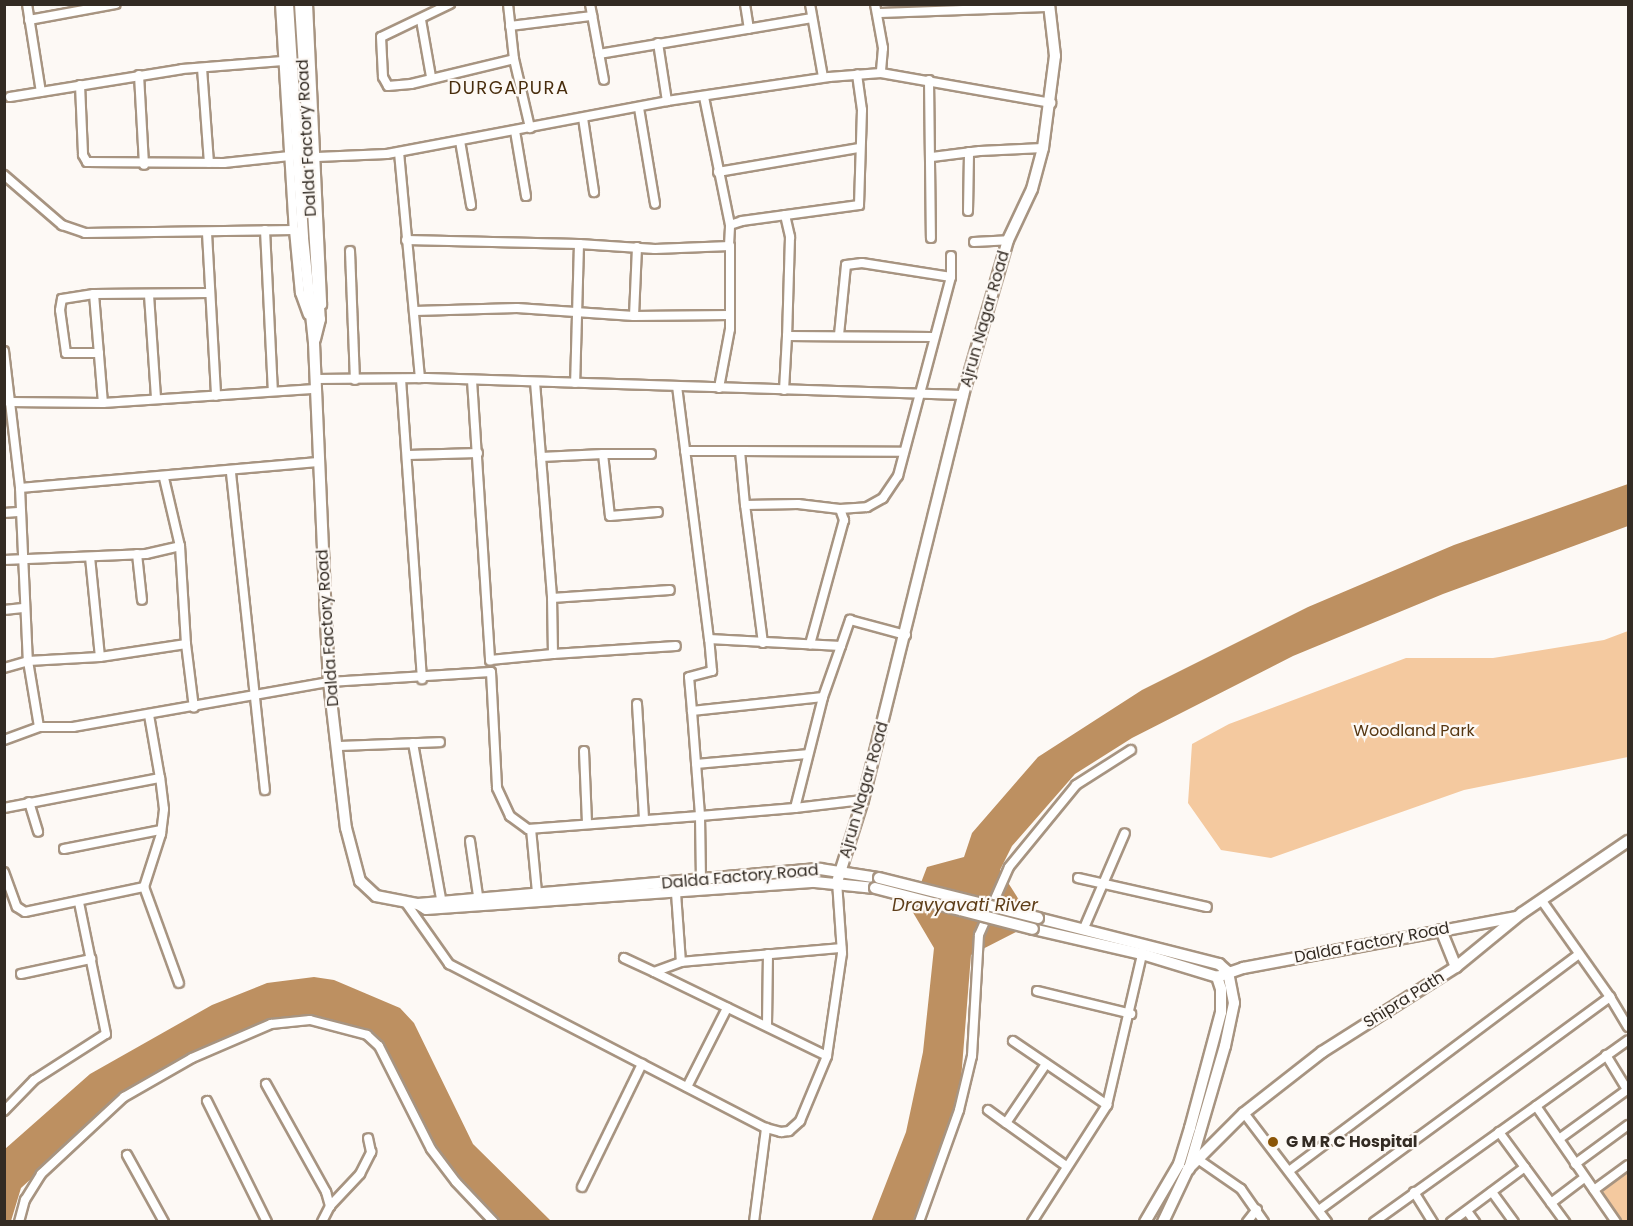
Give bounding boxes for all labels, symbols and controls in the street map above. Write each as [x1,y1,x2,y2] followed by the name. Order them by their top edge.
[293,59,321,217] street label: Dalda Factory Road
[448,77,570,99] district label: DURGAPURA
[956,249,1014,389] street label: Ajrun Nagar Road
[313,549,343,707] street label: Dalda Factory Road
[835,720,893,860] street label: Ajrun Nagar Road
[1353,721,1475,741] park label: Woodland Park
[661,861,819,893] street label: Dalda Factory Road
[892,894,1038,916] water label: Dravyavati River
[1293,919,1451,967] street label: Dalda Factory Road
[1360,968,1448,1032] street label: Shipra Path
[1286,1132,1418,1152] place label: G M R C Hospital
[1264,1133,1282,1151] marker: G M R C Hospital

